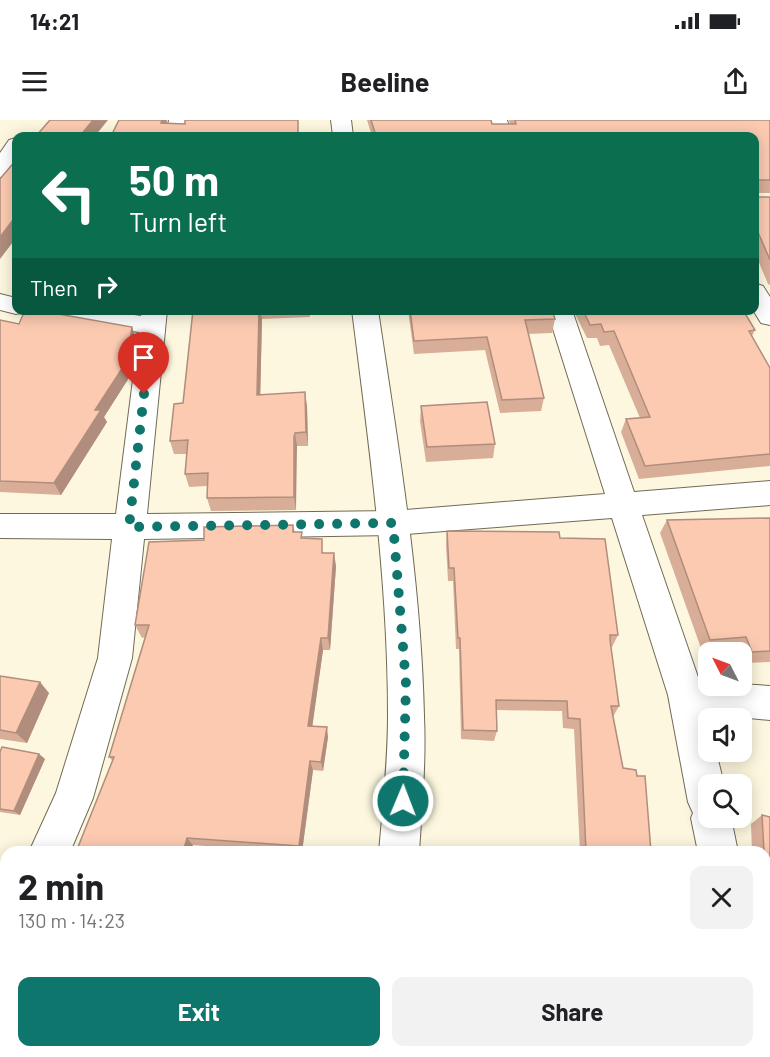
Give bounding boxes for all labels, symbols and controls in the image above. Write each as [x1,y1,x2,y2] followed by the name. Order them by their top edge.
[30,8,79,34] text: 14:21
[18,65,51,98] icon: menu
[340,65,430,97] text: Beeline
[719,65,752,98] icon: share
[129,154,219,204] text: 50 m
[30,156,108,234] icon: left
[129,205,227,237] text: Turn left
[90,270,123,303] icon: right
[30,274,78,300] text: Then
[118,332,169,394] pin
[127,341,160,374] icon: arrive
[698,642,752,696] north arrow
[698,642,752,828] map controls
[698,708,752,762] button: sound
[371,769,435,833] position arrow
[698,774,752,828] button: search
[18,864,104,907] text: 2 min
[690,866,753,929] button: close
[18,908,125,932] text: 130 m · 14:23
[18,977,380,1046] button: Exit
[392,977,753,1046] button: Share

